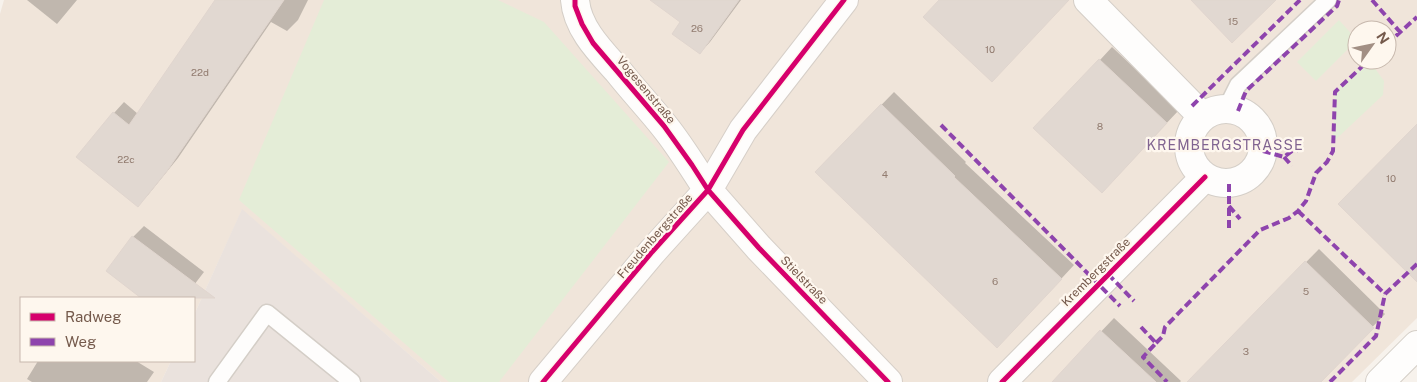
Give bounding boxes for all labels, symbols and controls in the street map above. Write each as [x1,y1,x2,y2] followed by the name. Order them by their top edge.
[1228,15,1238,27] house number: 15
[1347,20,1397,70] north arrow
[691,22,703,34] house number: 26
[1373,29,1393,47] text: N
[985,43,995,55] house number: 10
[614,53,678,127] street label: Vogesenstraße
[191,66,209,78] house number: 22d
[1097,120,1103,132] house number: 8
[1146,137,1304,153] district label: KREMBERGSTRASSE
[117,153,135,165] house number: 22c
[882,168,888,180] house number: 4
[1386,172,1396,184] house number: 10
[614,191,696,281] street label: Freudenbergstraße
[1059,235,1133,309] street label: Krembergstraße
[778,253,830,307] street label: Stielstraße
[992,275,998,287] house number: 6
[1303,285,1309,297] house number: 5
[20,297,195,362] legend
[65,308,122,325] text: Radweg
[65,333,96,350] text: Weg
[1243,345,1249,357] house number: 3

